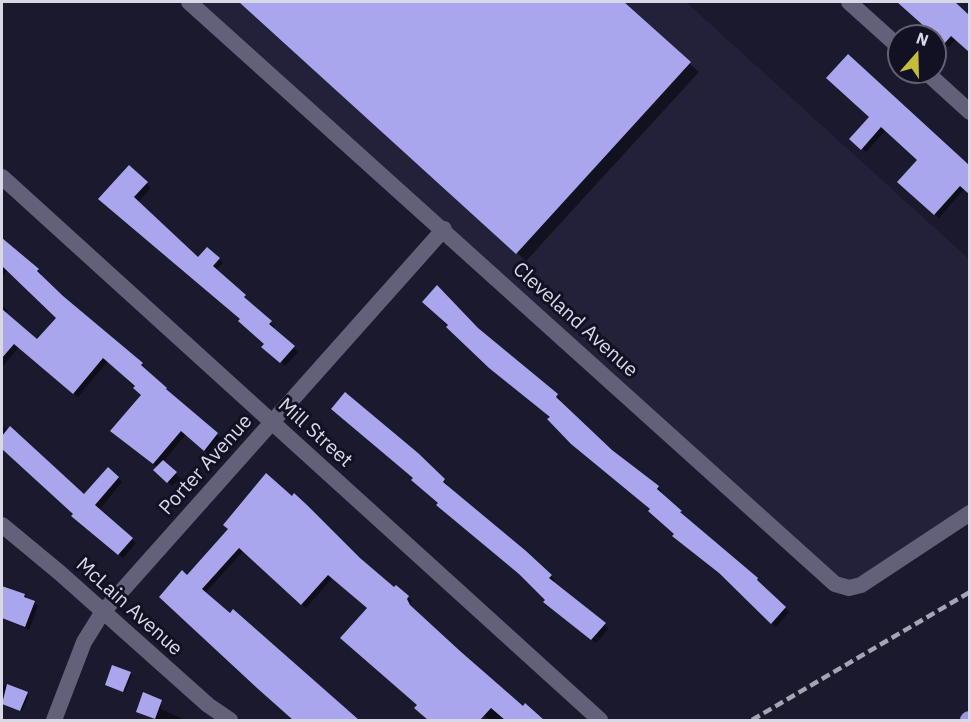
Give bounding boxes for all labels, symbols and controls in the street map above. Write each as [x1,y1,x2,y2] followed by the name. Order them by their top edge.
[887,24,947,84] north arrow
[914,28,931,50] text: N
[508,258,642,382] street label: Cleveland Avenue
[273,393,357,473] street label: Mill Street
[155,410,257,520] street label: Porter Avenue
[71,553,187,661] street label: McLain Avenue

